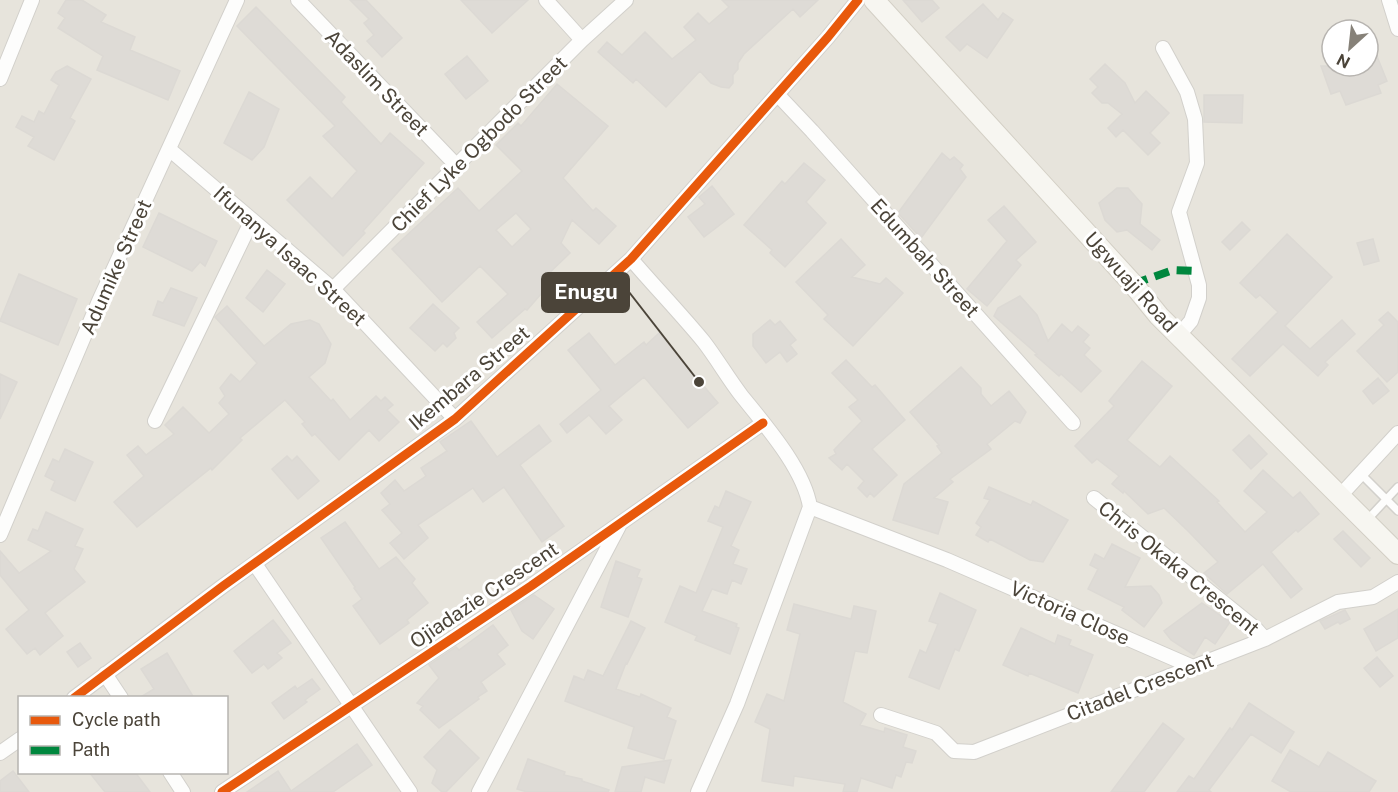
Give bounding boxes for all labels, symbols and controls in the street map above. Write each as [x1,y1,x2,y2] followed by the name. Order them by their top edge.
[1320,18,1380,78] north arrow
[320,25,434,141] street label: Adaslim Street
[1334,50,1353,72] text: N
[386,51,572,237] street label: Chief Lyke Ogbodo Street
[209,181,371,331] street label: Ifunanya Isaac Street
[866,194,984,322] street label: Edumbah Street
[76,196,156,338] street label: Adumike Street
[1080,227,1182,337] street label: Ugwuaji Road
[542,273,629,312] callout: Enugu
[554,279,618,304] text: Enugu
[404,321,534,435] street label: Ikembara Street
[1094,496,1264,640] street label: Chris Okaka Crescent
[405,537,563,653] street label: Ojiadazie Crescent
[1006,576,1134,650] street label: Victoria Close
[1063,648,1217,726] street label: Citadel Crescent
[18,696,228,774] legend
[72,709,161,730] text: Cycle path
[72,739,110,760] text: Path

